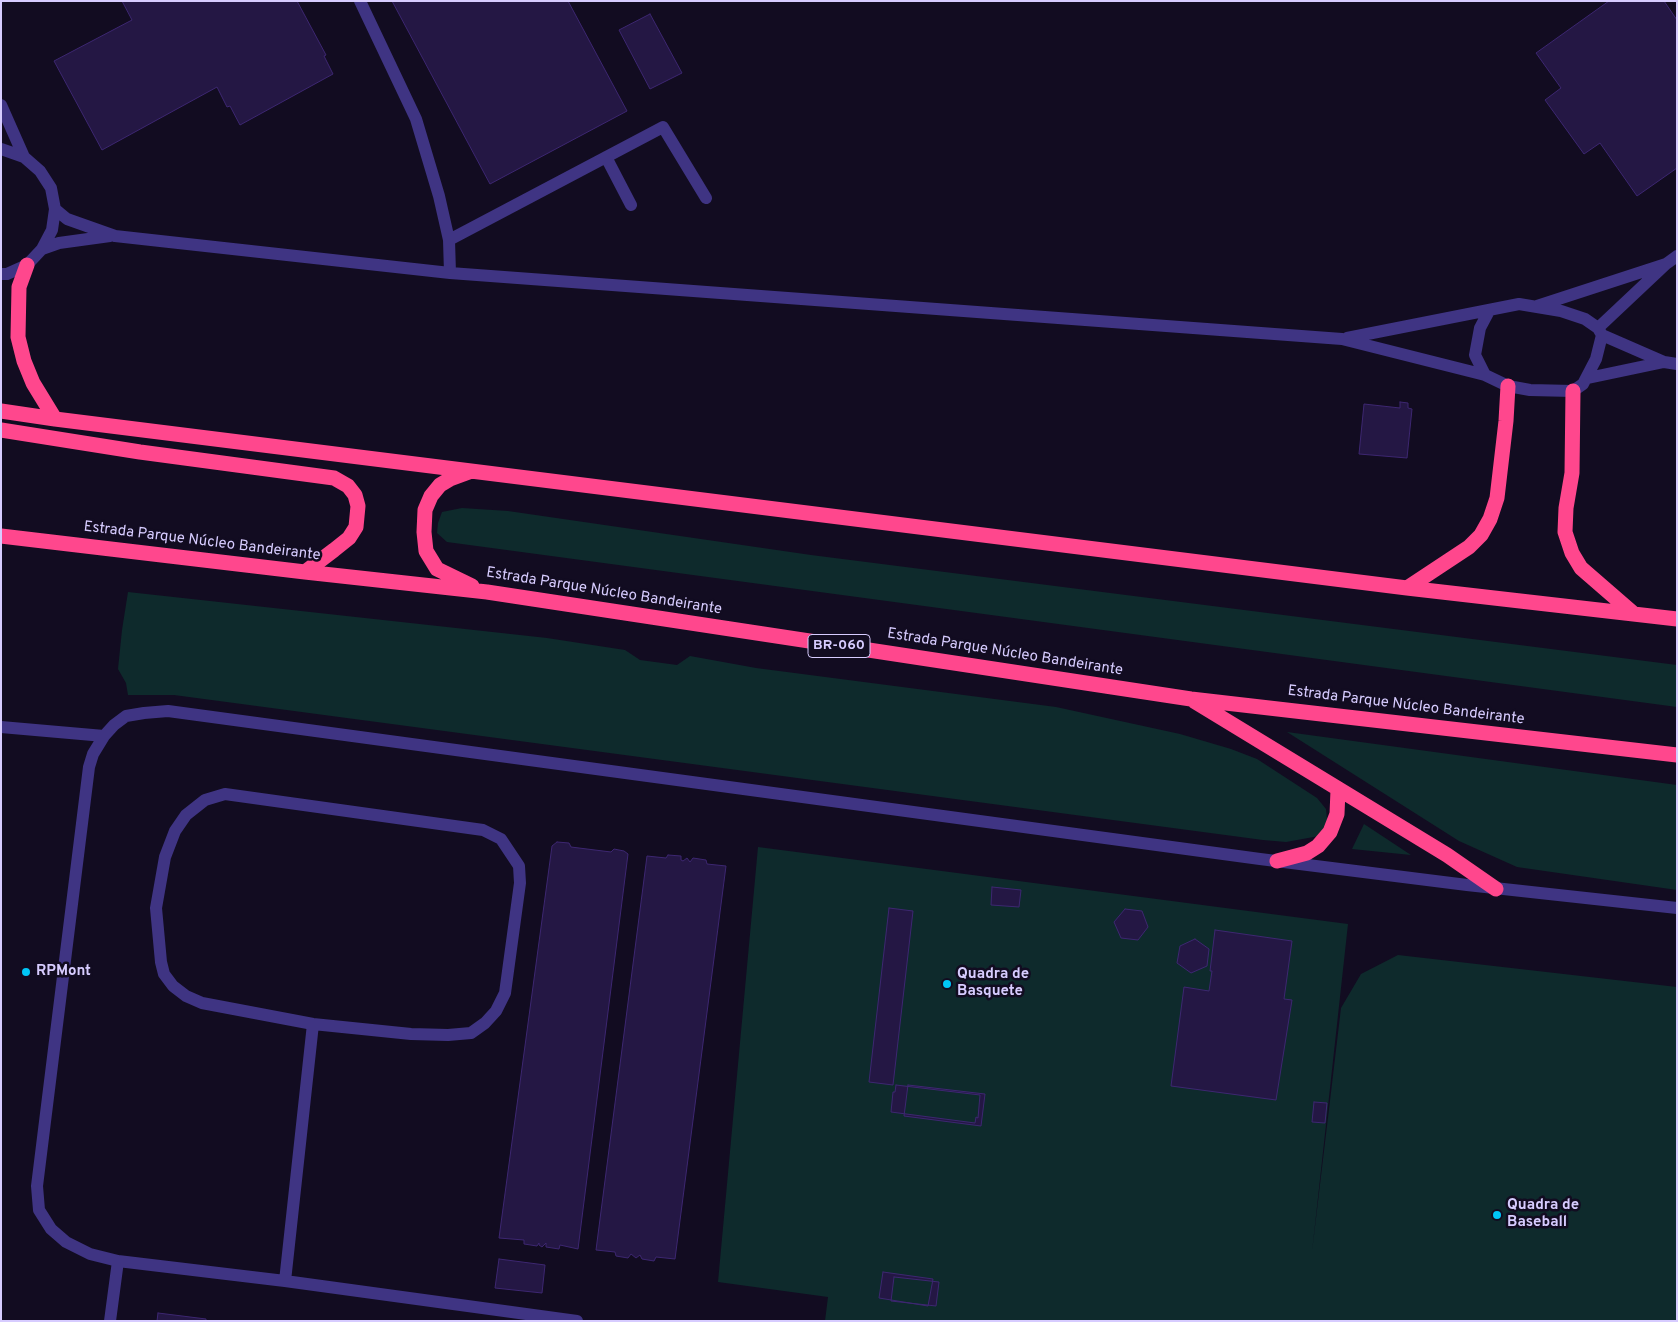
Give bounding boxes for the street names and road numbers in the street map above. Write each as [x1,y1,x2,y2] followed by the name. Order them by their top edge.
[83,519,321,565] street label: Estrada Parque Núcleo Bandeirante
[485,564,723,620] street label: Estrada Parque Núcleo Bandeirante
[886,625,1124,681] street label: Estrada Parque Núcleo Bandeirante
[808,634,870,658] road number: BR-060
[1287,683,1525,729] street label: Estrada Parque Núcleo Bandeirante

